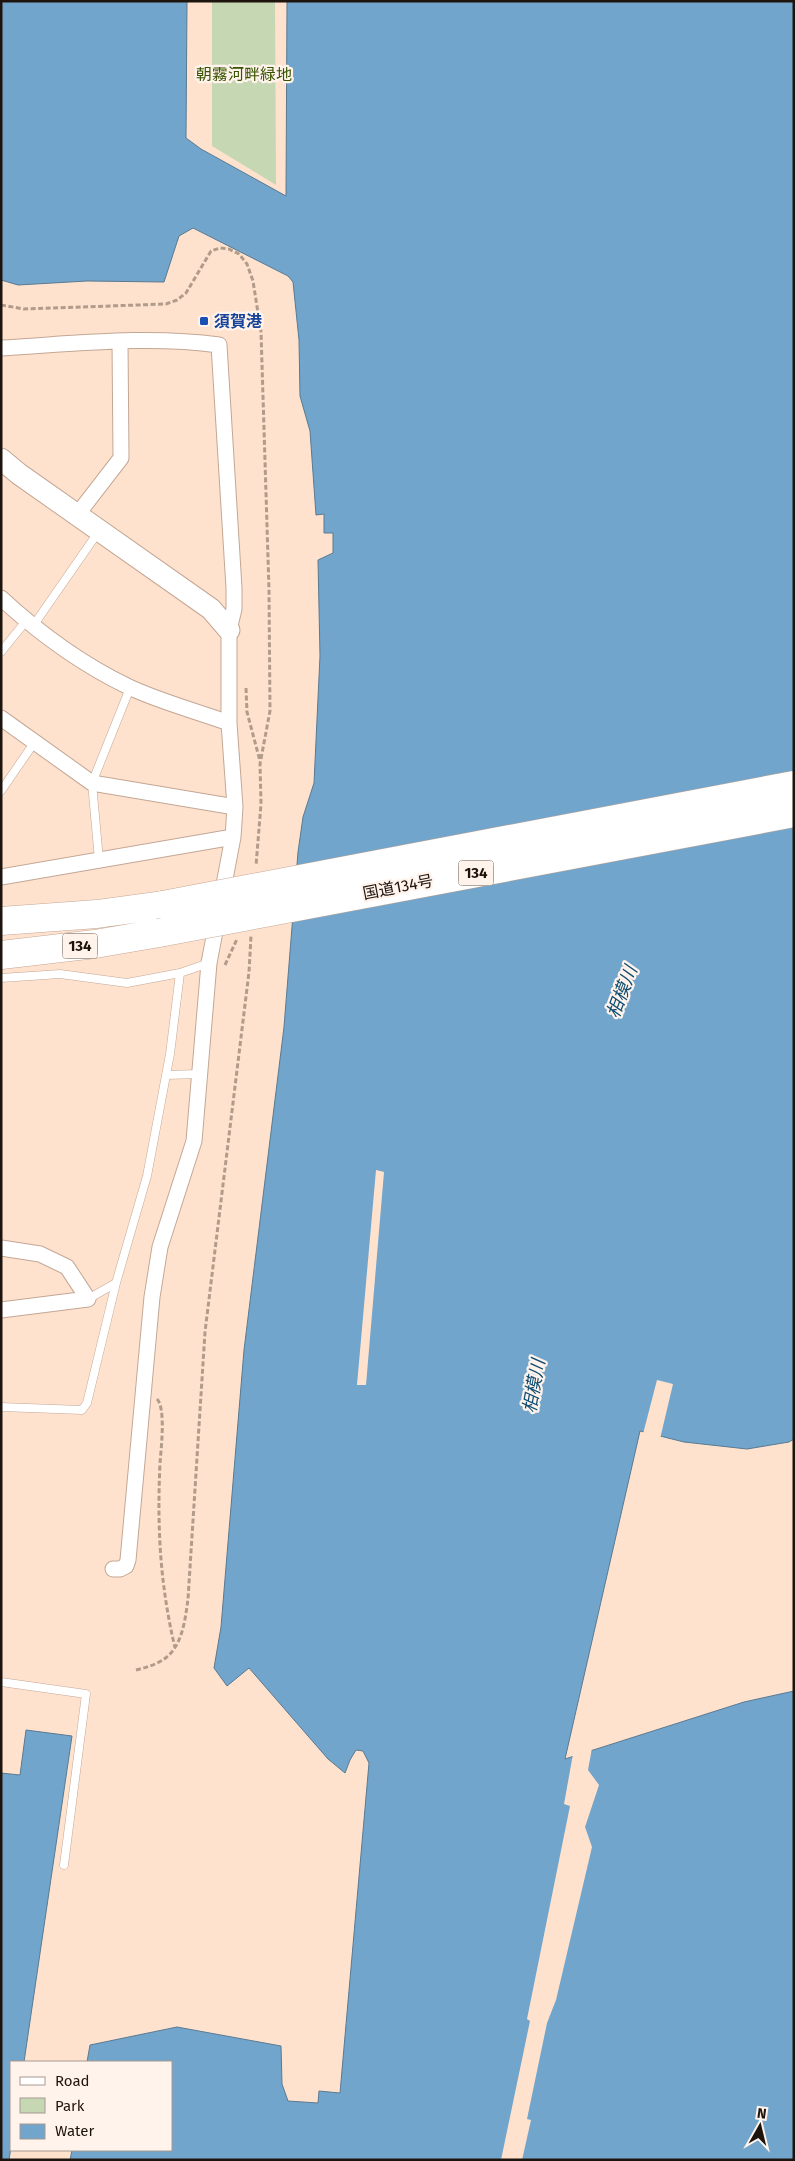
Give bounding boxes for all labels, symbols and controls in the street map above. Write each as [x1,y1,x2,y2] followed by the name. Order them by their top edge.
[196,65,292,84] park label: 朝霧河畔緑地
[214,312,262,331] place label: 須賀港
[198,315,210,327] marker: 須賀港
[458,860,494,886] road number: 134
[361,871,435,903] street label: 国道134号
[62,934,98,958] road number: 134
[602,961,643,1021] water label: 相模川
[518,1356,550,1414] water label: 相模川
[10,2061,172,2151] legend
[55,2072,90,2090] text: Road
[55,2097,85,2115] text: Park
[735,2101,785,2151] north arrow
[756,2105,768,2123] text: N
[55,2122,94,2140] text: Water

